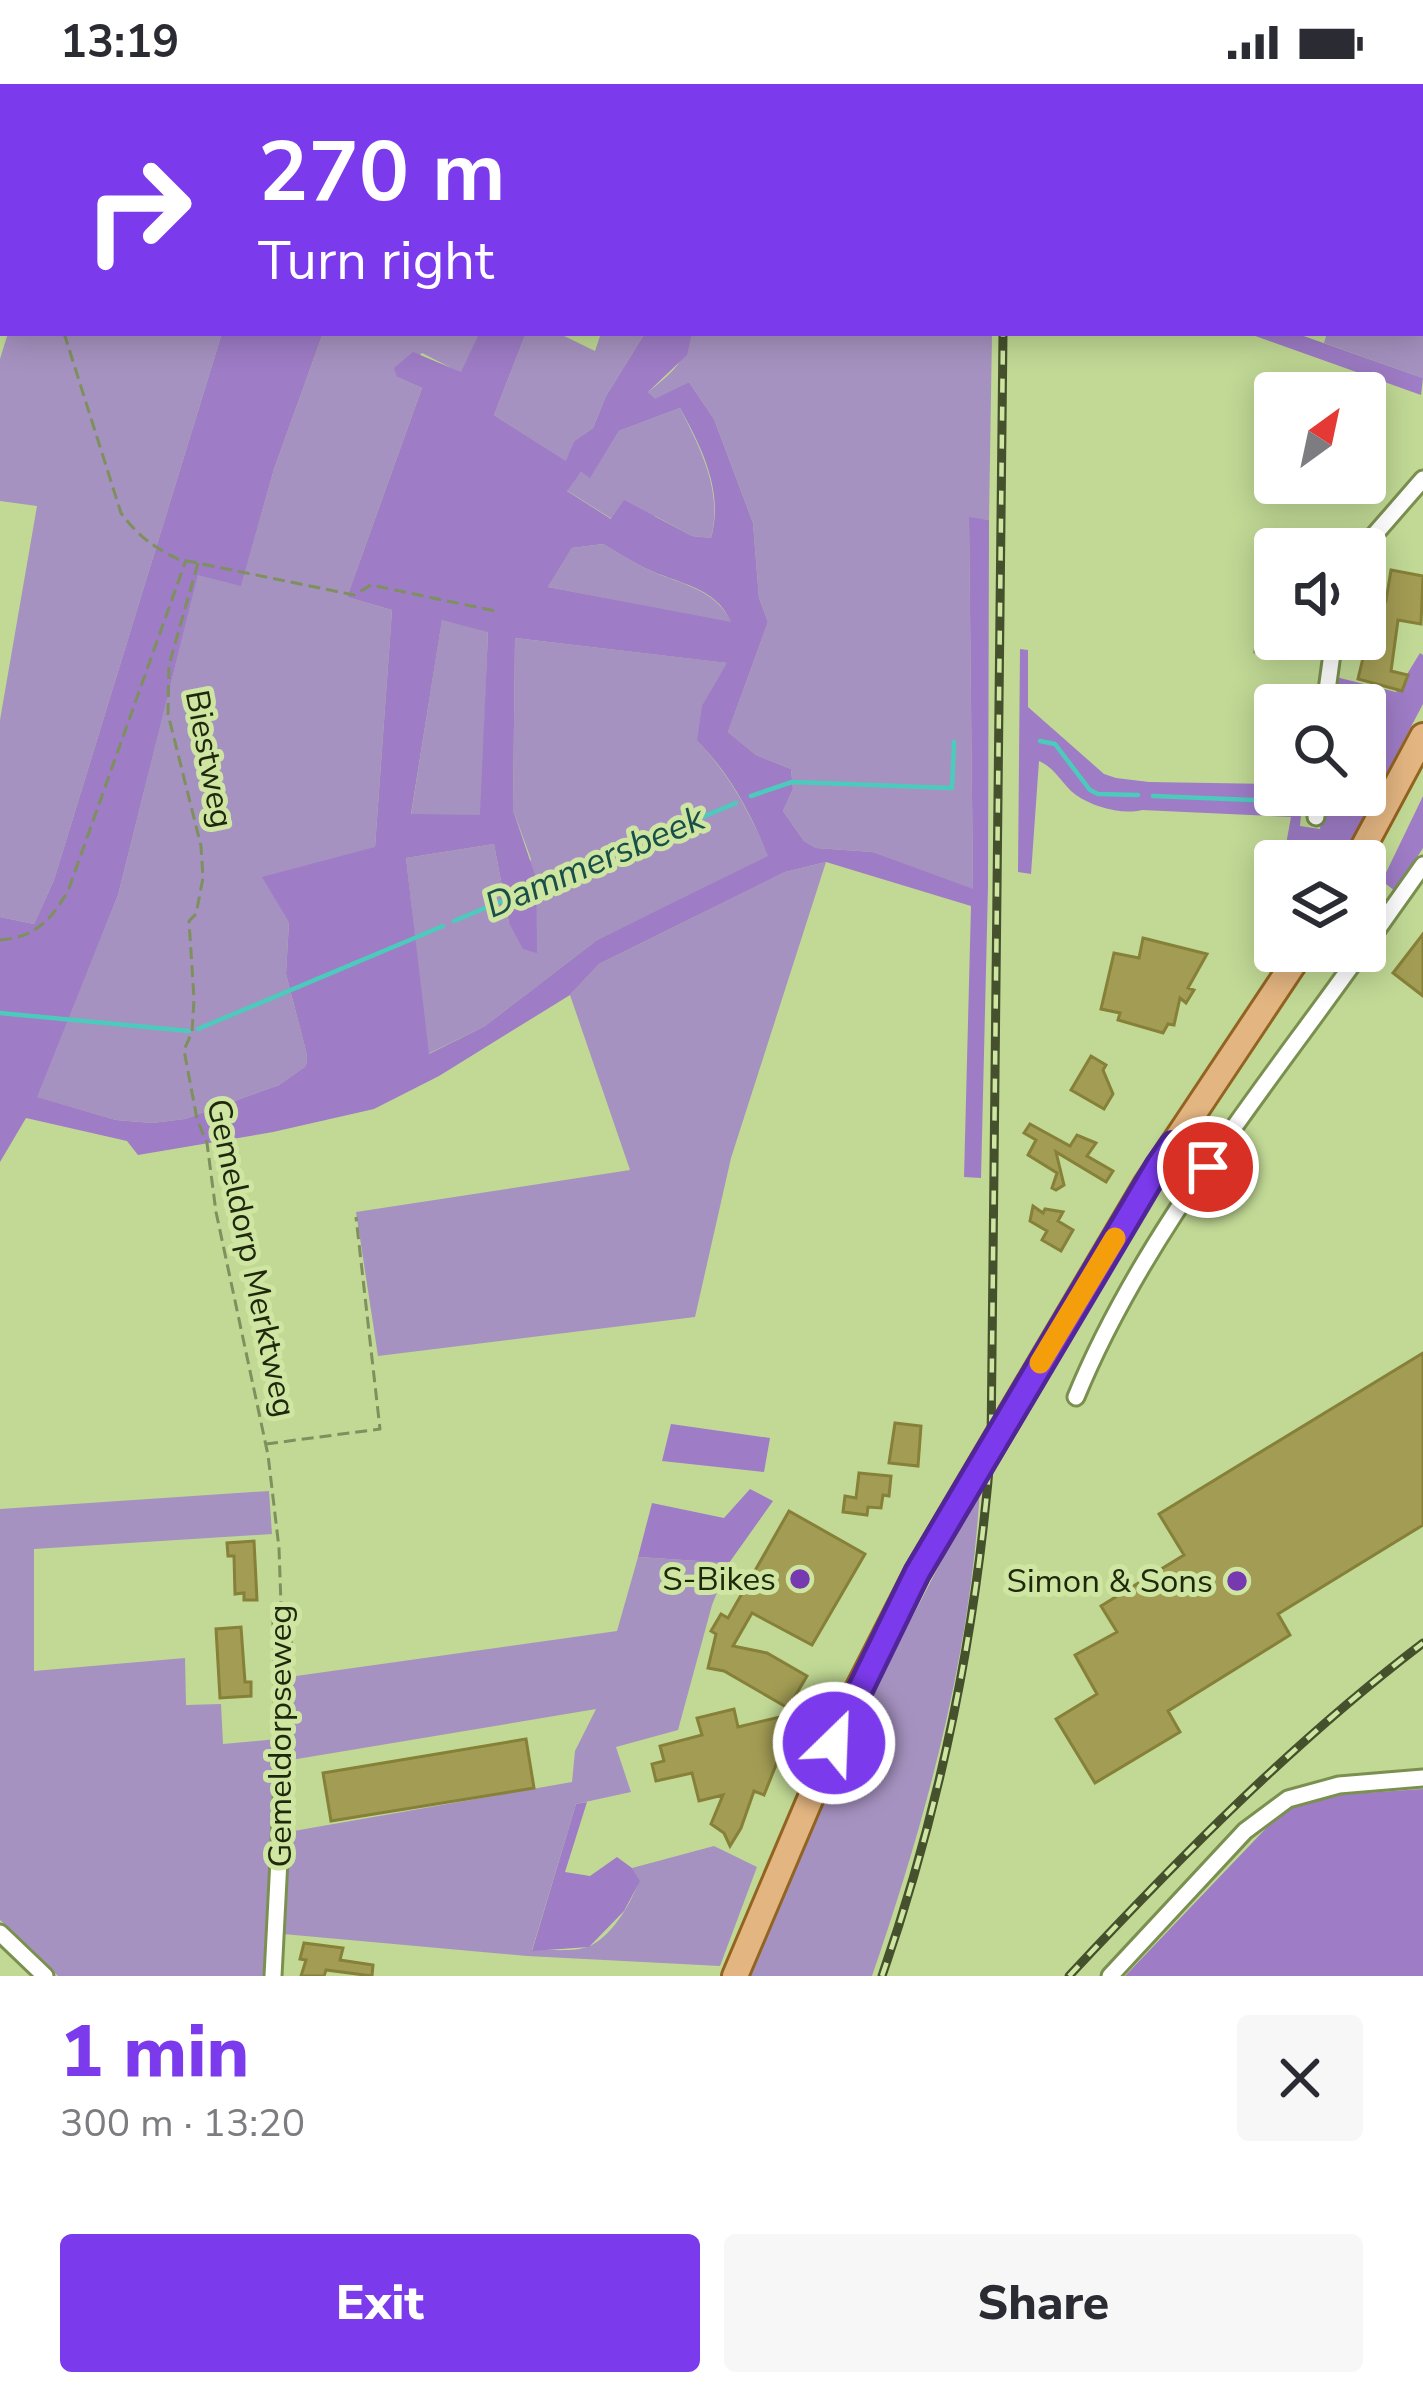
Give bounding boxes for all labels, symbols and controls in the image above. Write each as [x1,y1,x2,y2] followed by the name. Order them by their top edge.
[60,12,179,73] text: 13:19
[258,115,506,230] text: 270 m
[60,132,216,288] icon: right
[258,224,494,298] text: Turn right
[1254,372,1386,504] north arrow
[1254,372,1386,972] map controls
[1254,528,1386,660] button: sound
[1254,684,1386,816] button: search
[174,686,244,832] street label: Biestweg
[478,793,713,930] water label: Dammersbeek
[1254,840,1386,972] button: layers
[195,1095,307,1421] street label: Gemeldorp Merktweg
[1157,1116,1259,1218] pin
[1175,1134,1241,1200] icon: arrive
[662,1557,776,1602] place label: S-Bikes
[1007,1559,1213,1604] place label: Simon & Sons
[787,1566,813,1592] marker: S-Bikes
[1224,1568,1250,1594] marker: Simon & Sons
[258,1604,303,1868] street label: Gemeldorpseweg
[771,1680,897,1806] position arrow
[60,2003,249,2101] text: 1 min
[1237,2015,1363,2141] button: close
[60,2097,305,2150] text: 300 m · 13:20
[60,2234,700,2372] button: Exit
[724,2234,1363,2372] button: Share

